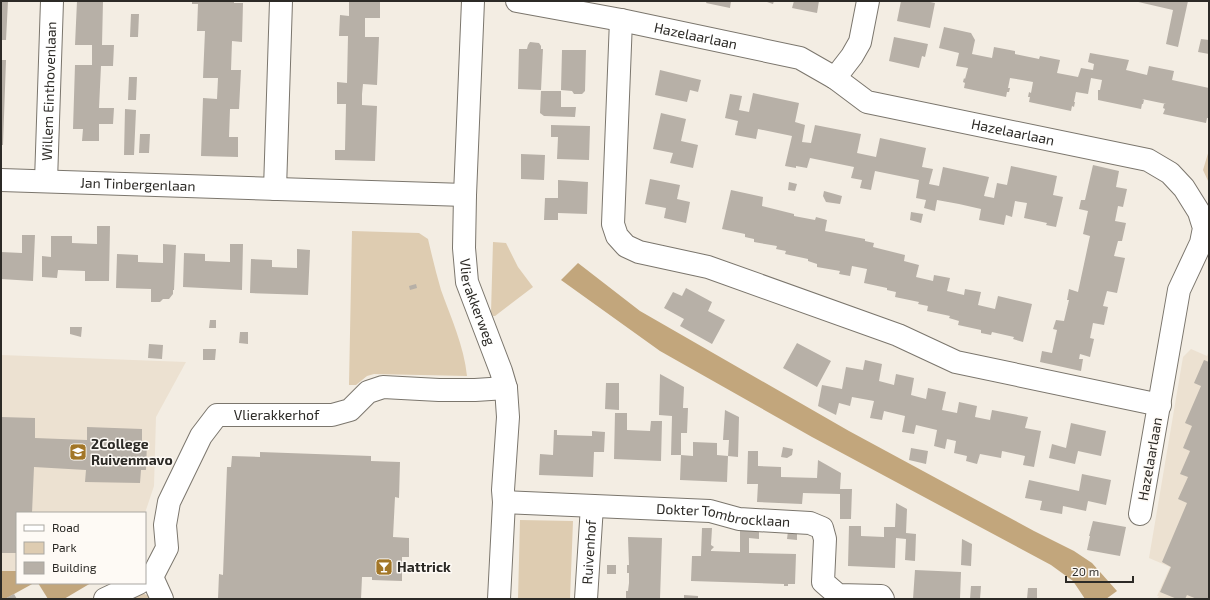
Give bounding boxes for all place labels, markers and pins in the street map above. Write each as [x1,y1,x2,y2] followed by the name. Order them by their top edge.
[91,435,173,468] place label: 2College Ruivenmavo
[68,442,88,462] school or university icon: 2College Ruivenmavo
[374,557,394,577] bar icon: Hattrick
[397,558,451,575] place label: Hattrick

